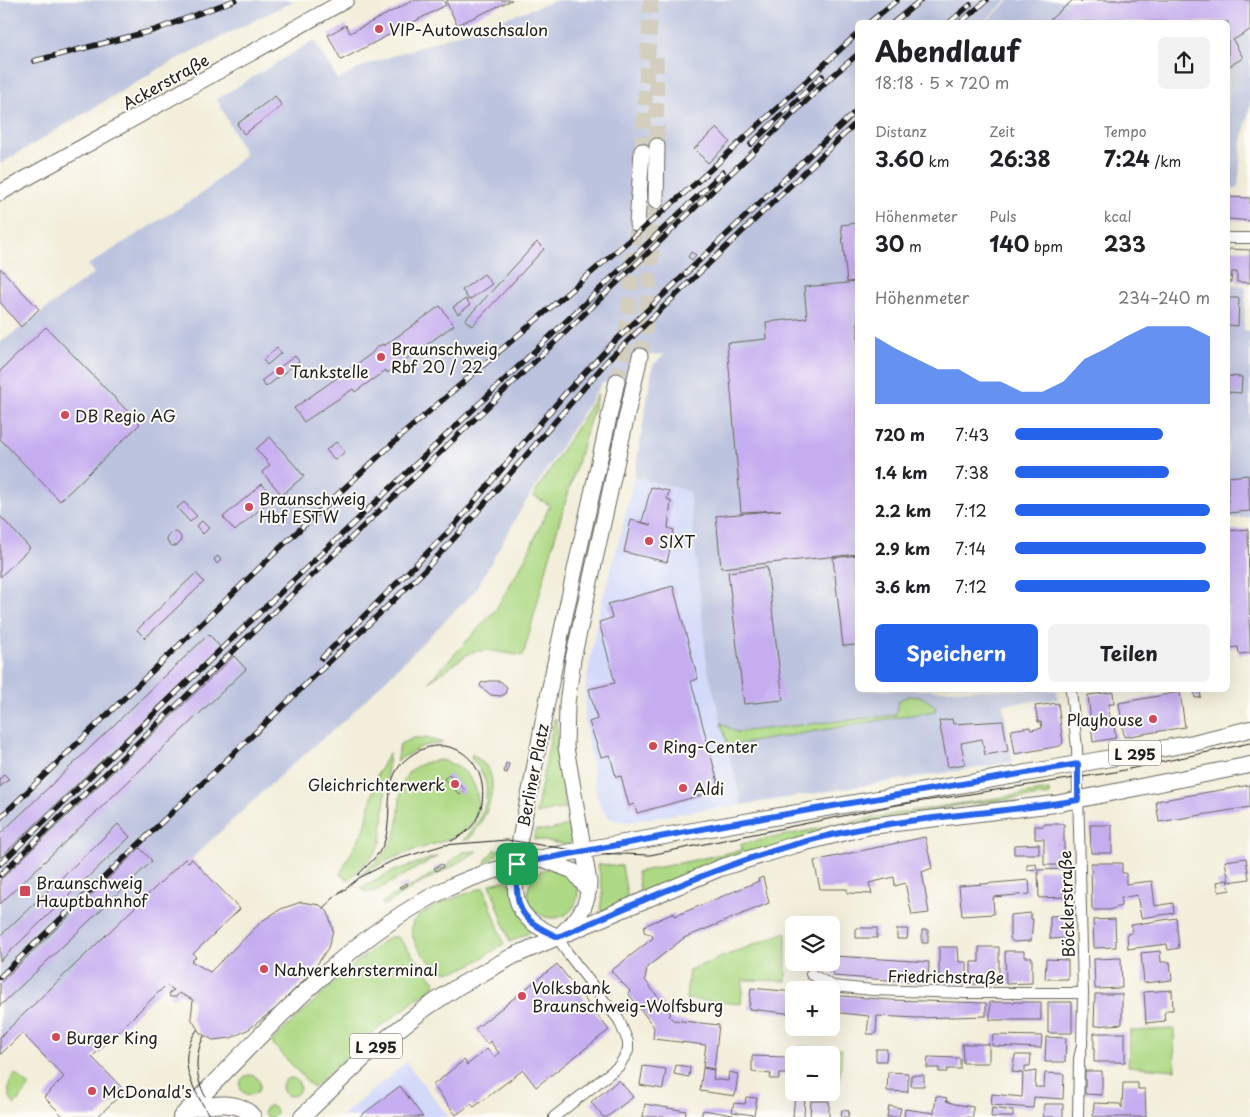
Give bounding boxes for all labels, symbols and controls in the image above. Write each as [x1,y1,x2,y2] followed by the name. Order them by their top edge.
[389,17,548,41] place label: VIP-Autowaschsalon
[373,23,385,35] marker: VIP-Autowaschsalon
[875,29,1020,72] text: Abendlauf
[1158,37,1210,89] button: share
[117,47,213,115] street label: Ackerstraße
[875,70,1009,94] text: 18:18 · 5 × 720 m
[875,121,926,142] text: Distanz
[989,121,1015,142] text: Zeit
[1104,121,1146,142] text: Tempo
[875,142,924,174] text: 3.60
[989,142,1051,174] text: 26:38
[1104,142,1150,174] text: 7:24
[924,151,950,172] text: km
[1150,151,1181,172] text: /km
[875,206,958,227] text: Höhenmeter
[989,206,1016,227] text: Puls
[1104,206,1132,227] text: kcal
[875,227,904,259] text: 30
[989,227,1029,259] text: 140
[1104,227,1146,259] text: 233
[904,236,922,257] text: m
[1029,236,1063,257] text: bpm
[875,285,969,309] text: Höhenmeter
[1118,285,1210,309] text: 234–240 m
[391,336,498,378] place label: Braunschweig Rbf 20 / 22
[375,351,387,363] marker: Braunschweig Rbf 20 / 22
[290,359,369,383] place label: Tankstelle
[274,365,286,377] marker: Tankstelle
[75,403,176,427] place label: DB Regio AG
[59,409,71,421] marker: DB Regio AG
[875,422,925,446] text: 720 m
[955,422,989,446] text: 7:43
[875,460,927,484] text: 1.4 km
[955,460,989,484] text: 7:38
[259,486,366,528] place label: Braunschweig Hbf ESTW
[875,498,931,522] text: 2.2 km
[955,498,987,522] text: 7:12
[243,501,255,513] marker: Braunschweig Hbf ESTW
[659,529,695,553] place label: SIXT
[643,535,655,547] marker: SIXT
[875,536,930,560] text: 2.9 km
[955,536,986,560] text: 7:14
[875,574,931,598] text: 3.6 km
[955,574,987,598] text: 7:12
[875,624,1038,682] button: Speichern
[1048,624,1210,682] button: Teilen
[1067,707,1143,731] place label: Playhouse
[1147,713,1159,725] marker: Playhouse
[510,721,554,829] street label: Berliner Platz
[663,734,758,758] place label: Ring-Center
[647,740,659,752] marker: Ring-Center
[1109,740,1161,766] road number: L 295
[308,772,445,796] place label: Gleichrichterwerk
[693,776,724,800] place label: Aldi
[449,778,461,790] marker: Gleichrichterwerk
[677,782,689,794] marker: Aldi
[496,843,538,885] pin
[503,850,531,878] icon: arrive
[1052,850,1080,958] street label: Böcklerstraße
[36,870,149,912] place label: Braunschweig Hauptbahnhof
[18,884,32,898] marker: Braunschweig Hauptbahnhof
[785,916,840,1101] map controls
[785,916,840,971] button: layers
[274,957,438,981] place label: Nahverkehrsterminal
[258,963,270,975] marker: Nahverkehrsterminal
[887,963,1005,989] street label: Friedrichstraße
[532,975,723,1017] place label: Volksbank Braunschweig-Wolfsburg
[785,981,840,1036] button: +
[516,990,528,1002] marker: Volksbank Braunschweig-Wolfsburg
[66,1025,158,1049] place label: Burger King
[50,1031,62,1043] marker: Burger King
[350,1034,402,1058] road number: L 295
[785,1046,840,1101] button: −
[102,1079,192,1103] place label: McDonald's
[86,1085,98,1097] marker: McDonald's

